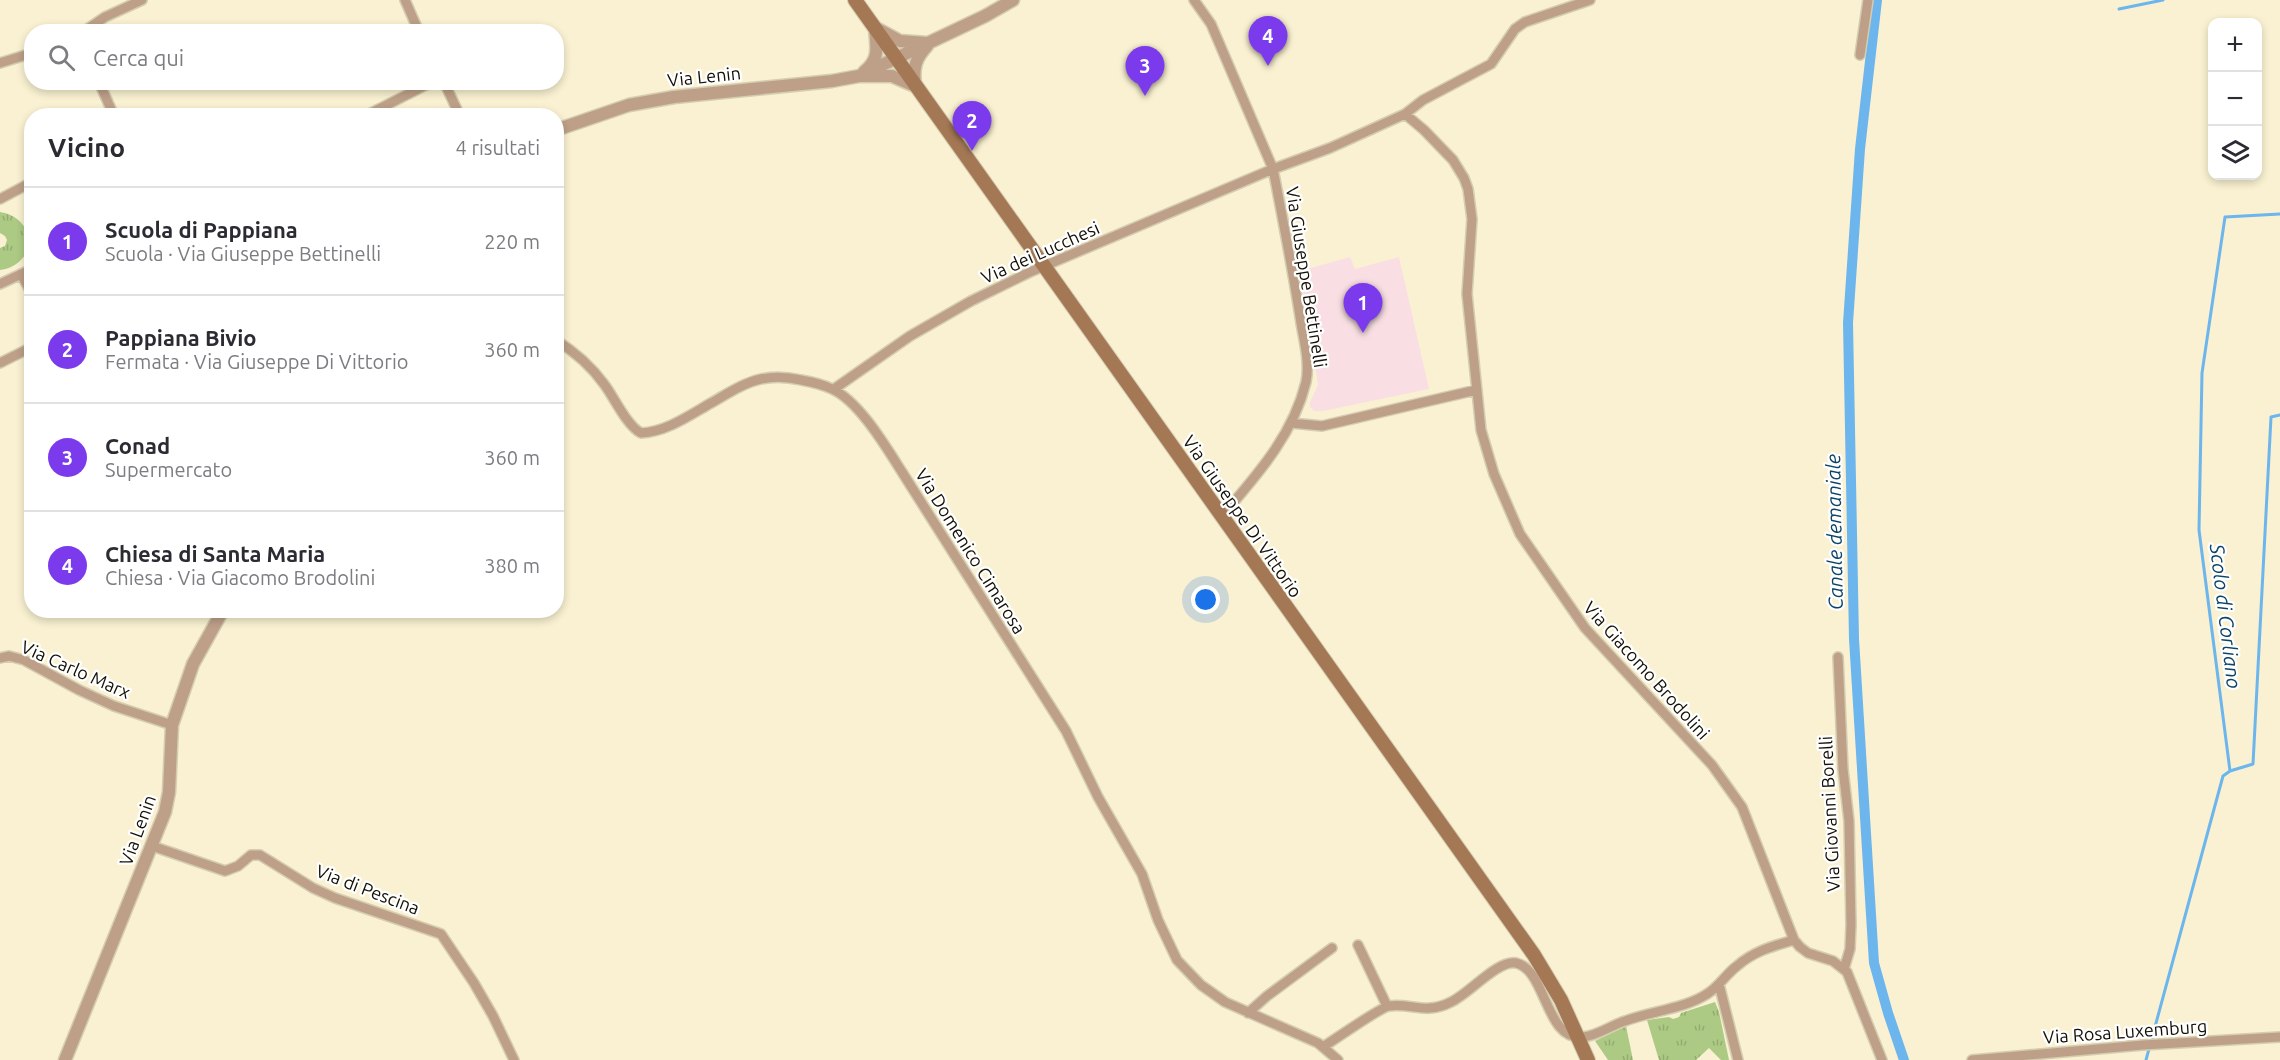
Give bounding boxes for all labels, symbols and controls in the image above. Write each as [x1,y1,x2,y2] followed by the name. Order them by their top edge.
[1248,16,1288,66] pin: 4
[2208,18,2262,180] map controls
[2208,18,2262,72] button: +
[24,24,564,90] search box
[45,41,78,74] icon: search
[93,45,184,70] text: Cerca qui
[1126,46,1164,96] pin: 3
[666,62,742,90] street label: Via Lenin
[2208,72,2262,126] button: −
[952,102,992,151] pin: 2
[2208,126,2262,180] button: layers
[48,133,125,162] text: Vicino
[456,136,540,159] text: 4 risultati
[1283,185,1331,369] street label: Via Giuseppe Bettinelli
[105,217,298,242] text: Scuola di Pappiana
[978,217,1102,287] street label: Via dei Lucchesi
[62,230,73,253] text: 1
[484,230,540,253] text: 220 m
[105,242,381,265] text: Scuola · Via Giuseppe Bettinelli
[1344,284,1382,333] pin: 1
[105,325,257,350] text: Pappiana Bivio
[62,338,73,361] text: 2
[484,338,540,361] text: 360 m
[105,350,408,373] text: Fermata · Via Giuseppe Di Vittorio
[1179,431,1307,601] street label: Via Giuseppe Di Vittorio
[105,433,170,458] text: Conad
[62,446,73,469] text: 3
[484,446,540,469] text: 360 m
[1821,454,1847,610] water label: Canale demaniale
[105,458,232,481] text: Supermercato
[912,465,1030,637] street label: Via Domenico Cimarosa
[105,541,325,566] text: Chiesa di Santa Maria
[2206,541,2246,690] water label: Scolo di Corliano
[62,554,73,577] text: 4
[484,554,540,577] text: 380 m
[105,566,375,589] text: Chiesa · Via Giacomo Brodolini
[1191,585,1220,614] your location
[1580,597,1714,743] street label: Via Giacomo Brodolini
[18,636,134,702] street label: Via Carlo Marx
[1815,736,1843,892] street label: Via Giovanni Borelli
[115,792,159,868] street label: Via Lenin
[313,860,423,918] street label: Via di Pescina
[2042,1015,2208,1047] street label: Via Rosa Luxemburg

